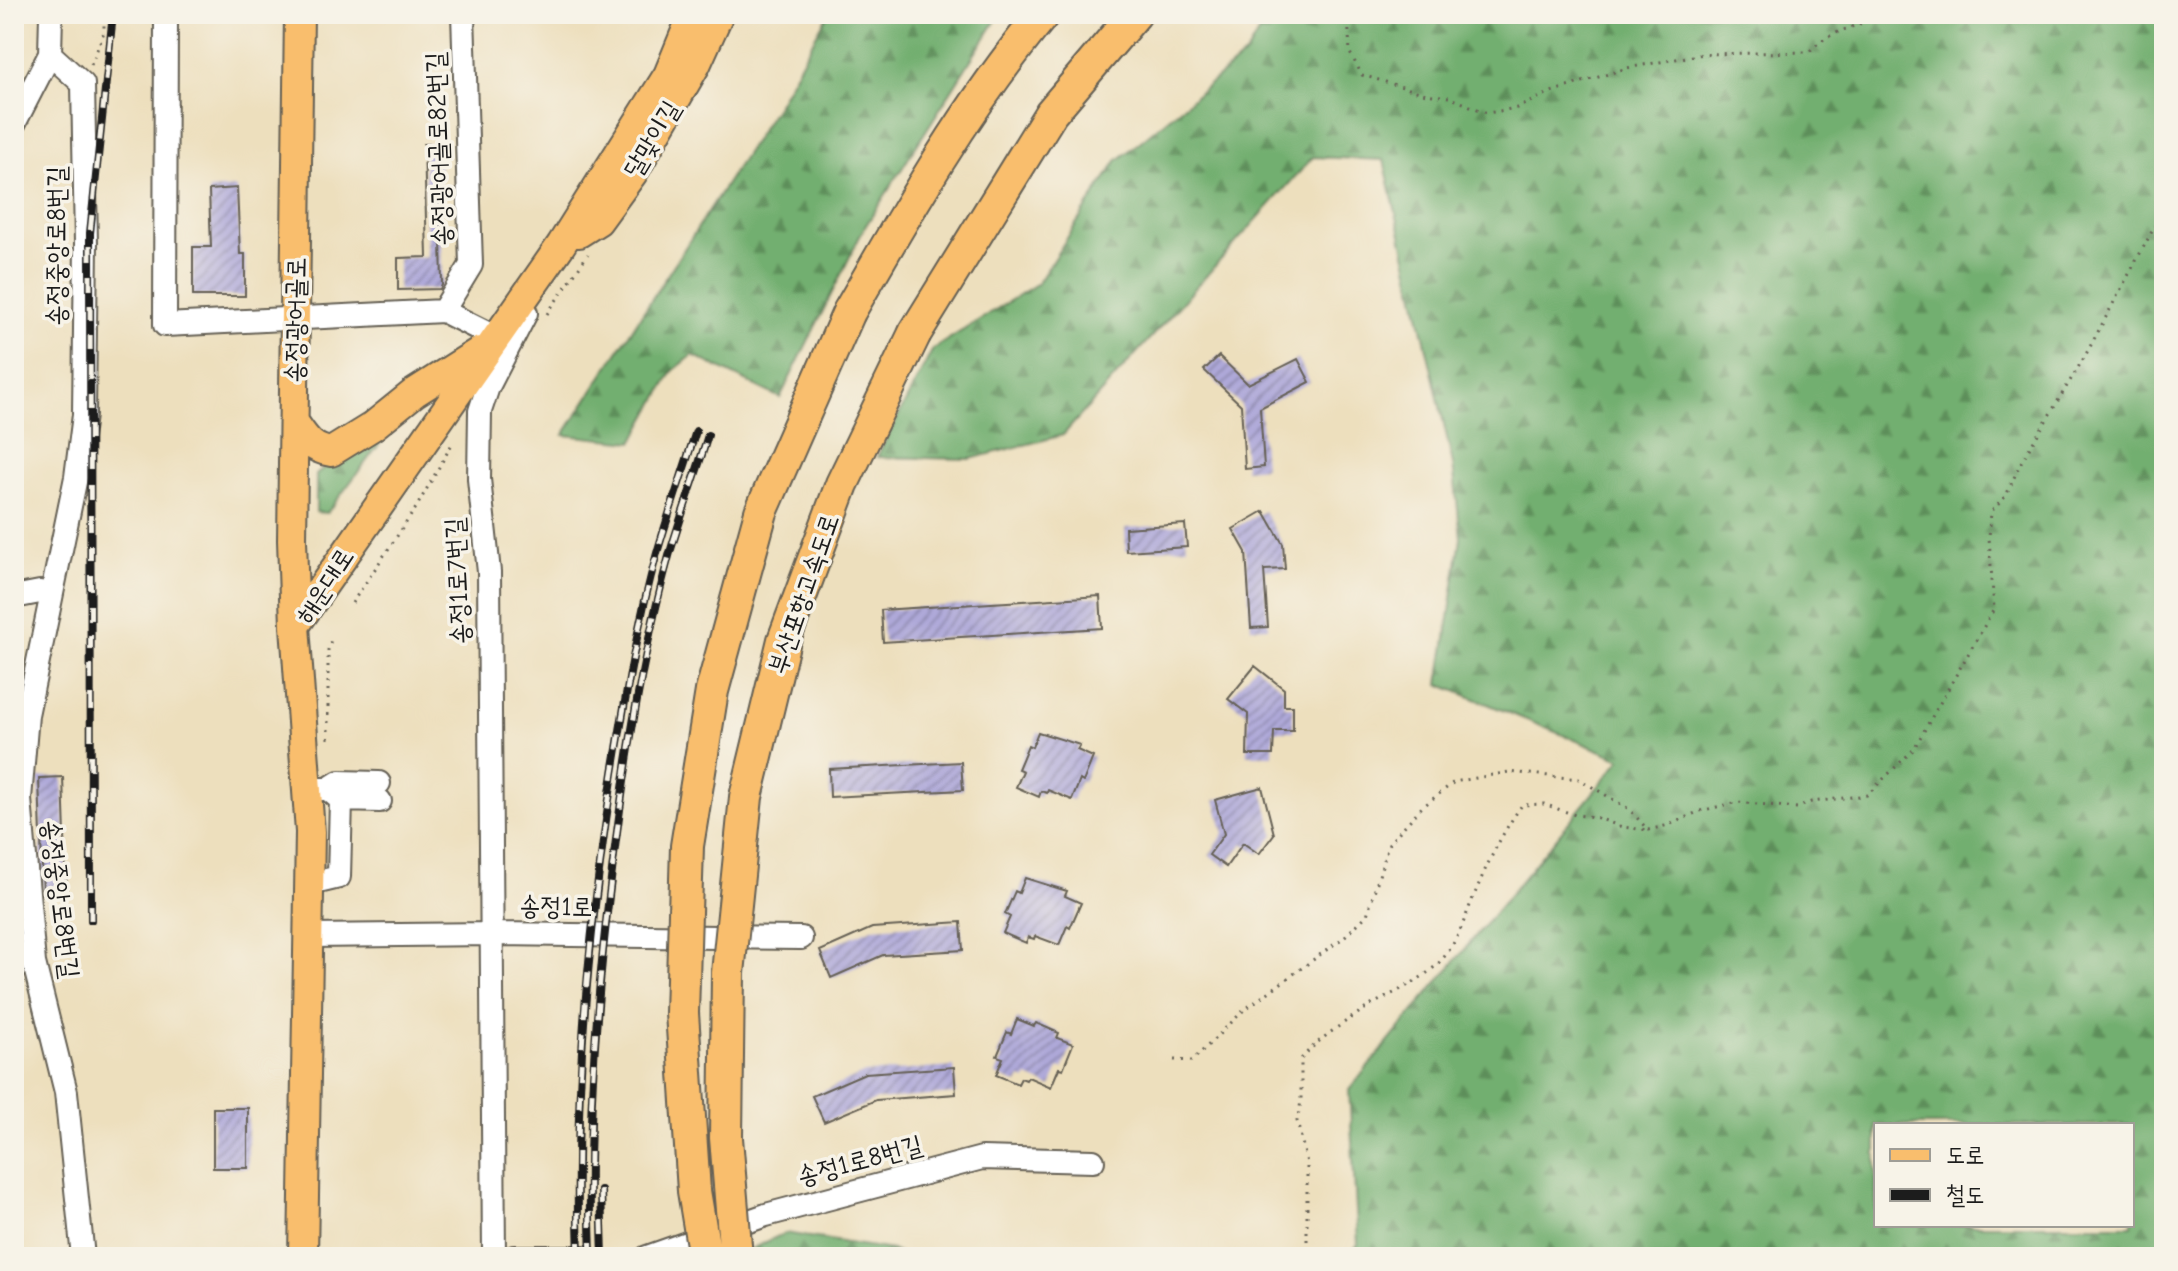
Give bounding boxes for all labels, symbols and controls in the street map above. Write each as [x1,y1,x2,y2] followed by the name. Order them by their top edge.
[421,51,457,247] street label: 송정광어골로82번길
[618,95,686,183] street label: 달맞이길
[42,166,72,326] street label: 송정중앙로8번길
[280,257,312,383] street label: 송정광어골로
[763,510,845,678] street label: 부산포항고속도로
[440,517,476,645] street label: 송정1로7번길
[290,543,360,629] street label: 해운대로
[35,818,85,980] street label: 송정중앙로8번길
[519,891,593,923] street label: 송정1로
[1874,1123,2134,1227] legend
[794,1130,926,1192] street label: 송정1로8번길
[1946,1141,1985,1169] text: 도로
[1946,1181,1985,1209] text: 철도

